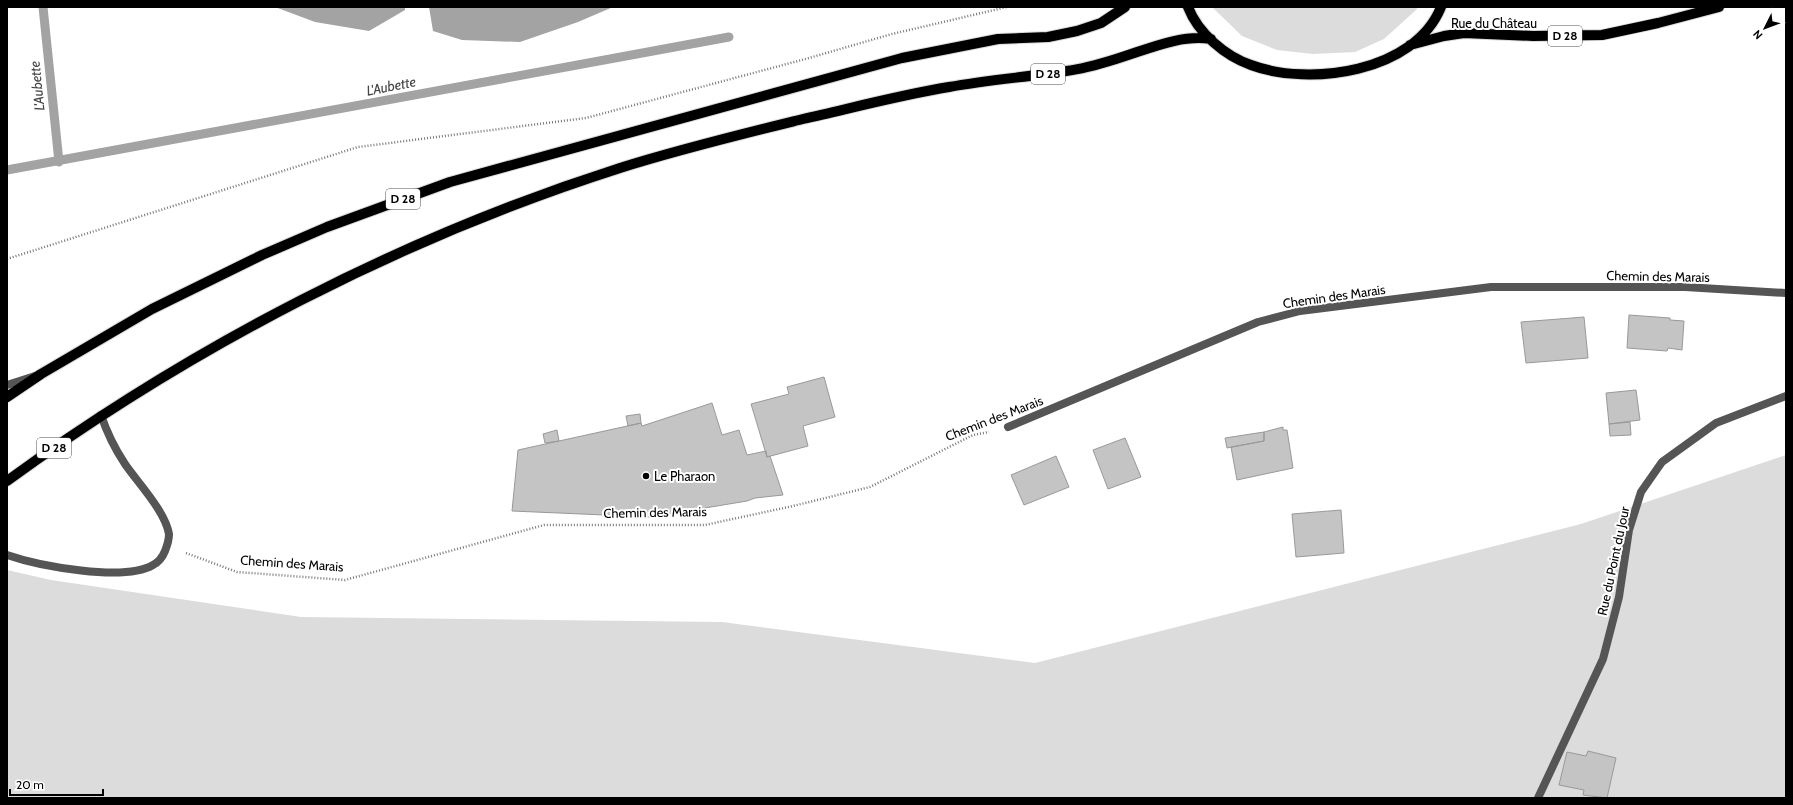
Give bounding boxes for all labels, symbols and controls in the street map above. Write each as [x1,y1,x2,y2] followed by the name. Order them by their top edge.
[1745,8,1785,48] north arrow
[1451,15,1537,31] street label: Rue du Château
[1548,26,1582,46] road number: D 28
[1750,27,1765,42] text: N
[25,60,49,112] water label: L'Aubette
[1031,64,1065,84] road number: D 28
[365,72,418,100] water label: L'Aubette
[386,189,420,209] road number: D 28
[1606,267,1710,285] street label: Chemin des Marais
[1282,281,1387,311] street label: Chemin des Marais
[943,392,1046,444] street label: Chemin des Marais
[37,438,71,458] road number: D 28
[654,468,715,484] place label: Le Pharaon
[641,471,651,481] marker: Le Pharaon
[603,503,707,521] street label: Chemin des Marais
[1594,504,1633,617] street label: Rue du Point du Jour
[240,551,345,575] street label: Chemin des Marais
[10,771,103,797] scale bar
[16,777,44,792] text: 20 m

